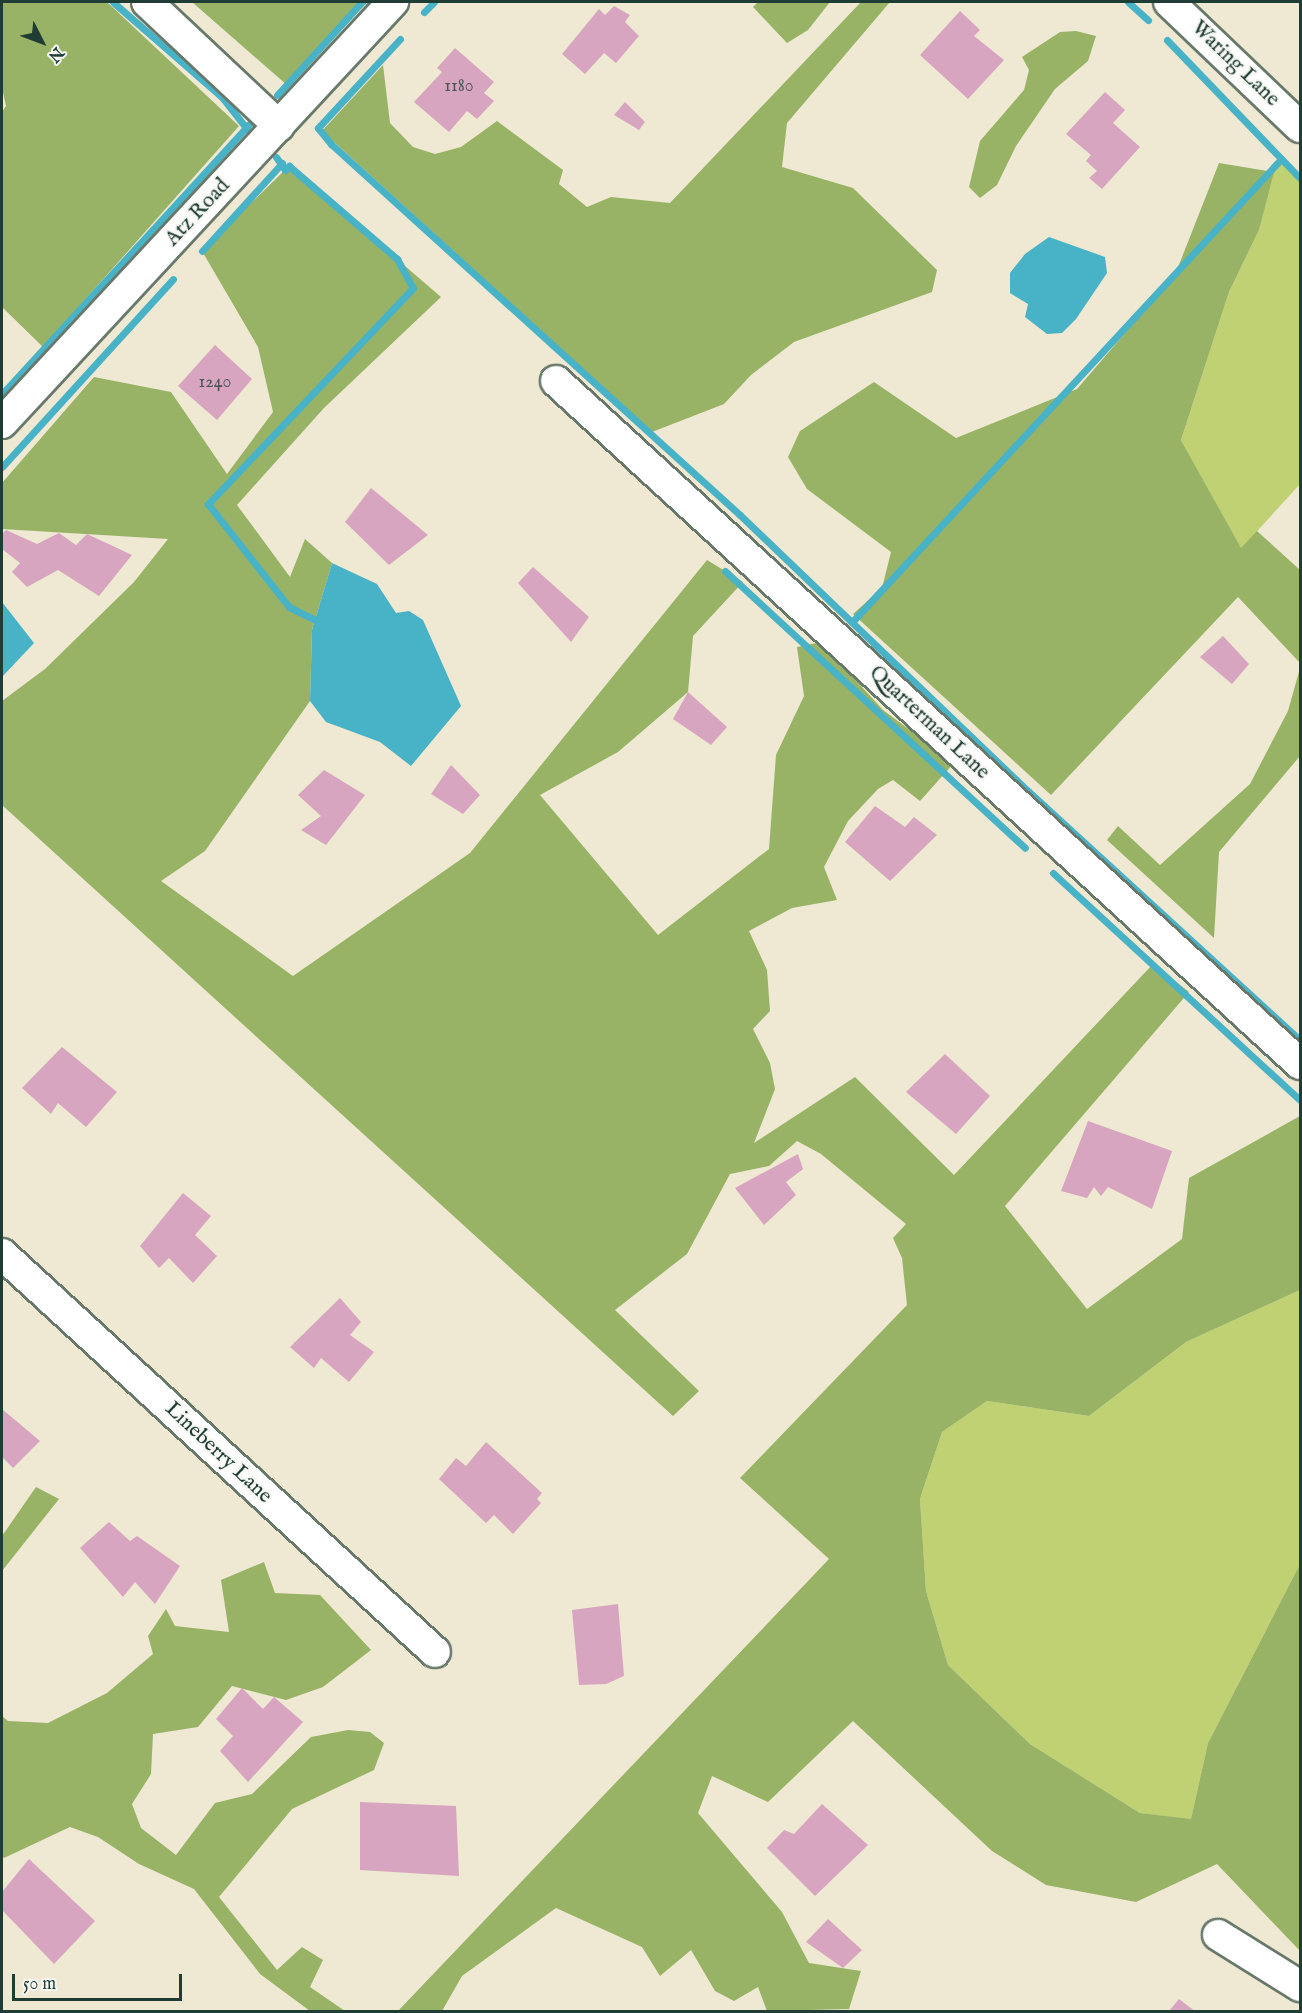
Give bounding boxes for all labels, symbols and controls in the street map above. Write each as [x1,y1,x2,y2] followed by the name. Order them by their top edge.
[12,12,72,72] north arrow
[1186,16,1284,112] street label: Waring Lane
[43,42,67,66] text: N
[444,76,474,98] house number: 1180
[160,174,236,252] street label: Atz Road
[199,372,231,394] house number: 1240
[864,661,994,785] street label: Quarterman Lane
[159,1397,277,1509] street label: Lineberry Lane
[15,1962,184,2000] scale bar
[23,1973,56,1996] text: 50 m

